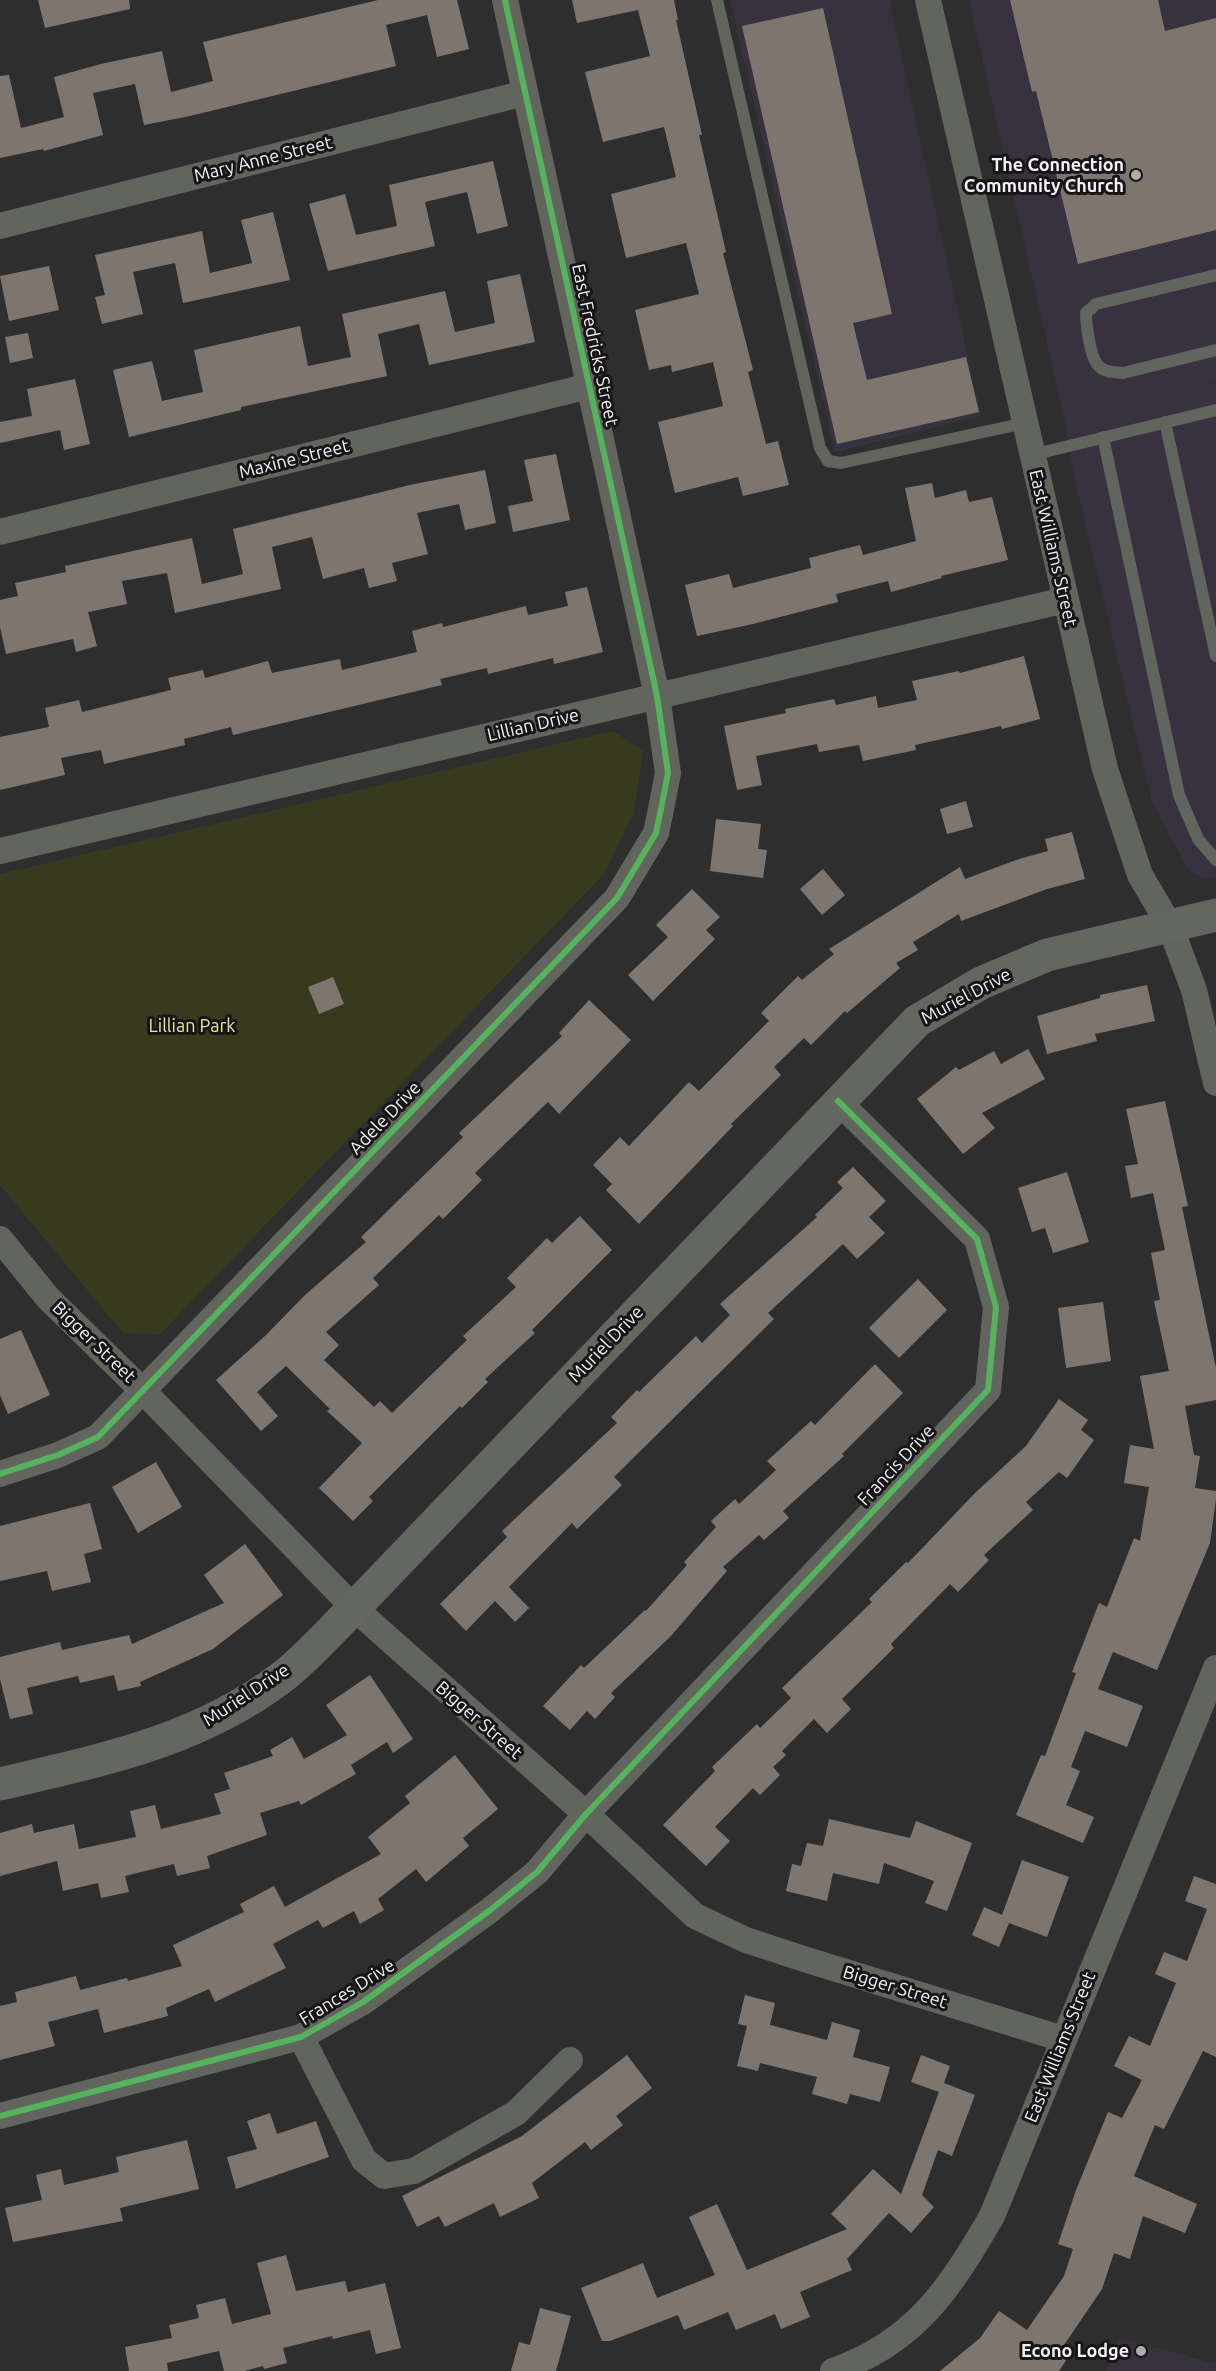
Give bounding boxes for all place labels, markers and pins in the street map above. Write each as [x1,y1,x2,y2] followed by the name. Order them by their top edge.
[964,154,1124,196] place label: The Connection Community Church
[1129,168,1143,182] marker: The Connection Community Church
[1021,2340,1129,2362] place label: Econo Lodge
[1134,2344,1148,2358] marker: Econo Lodge

